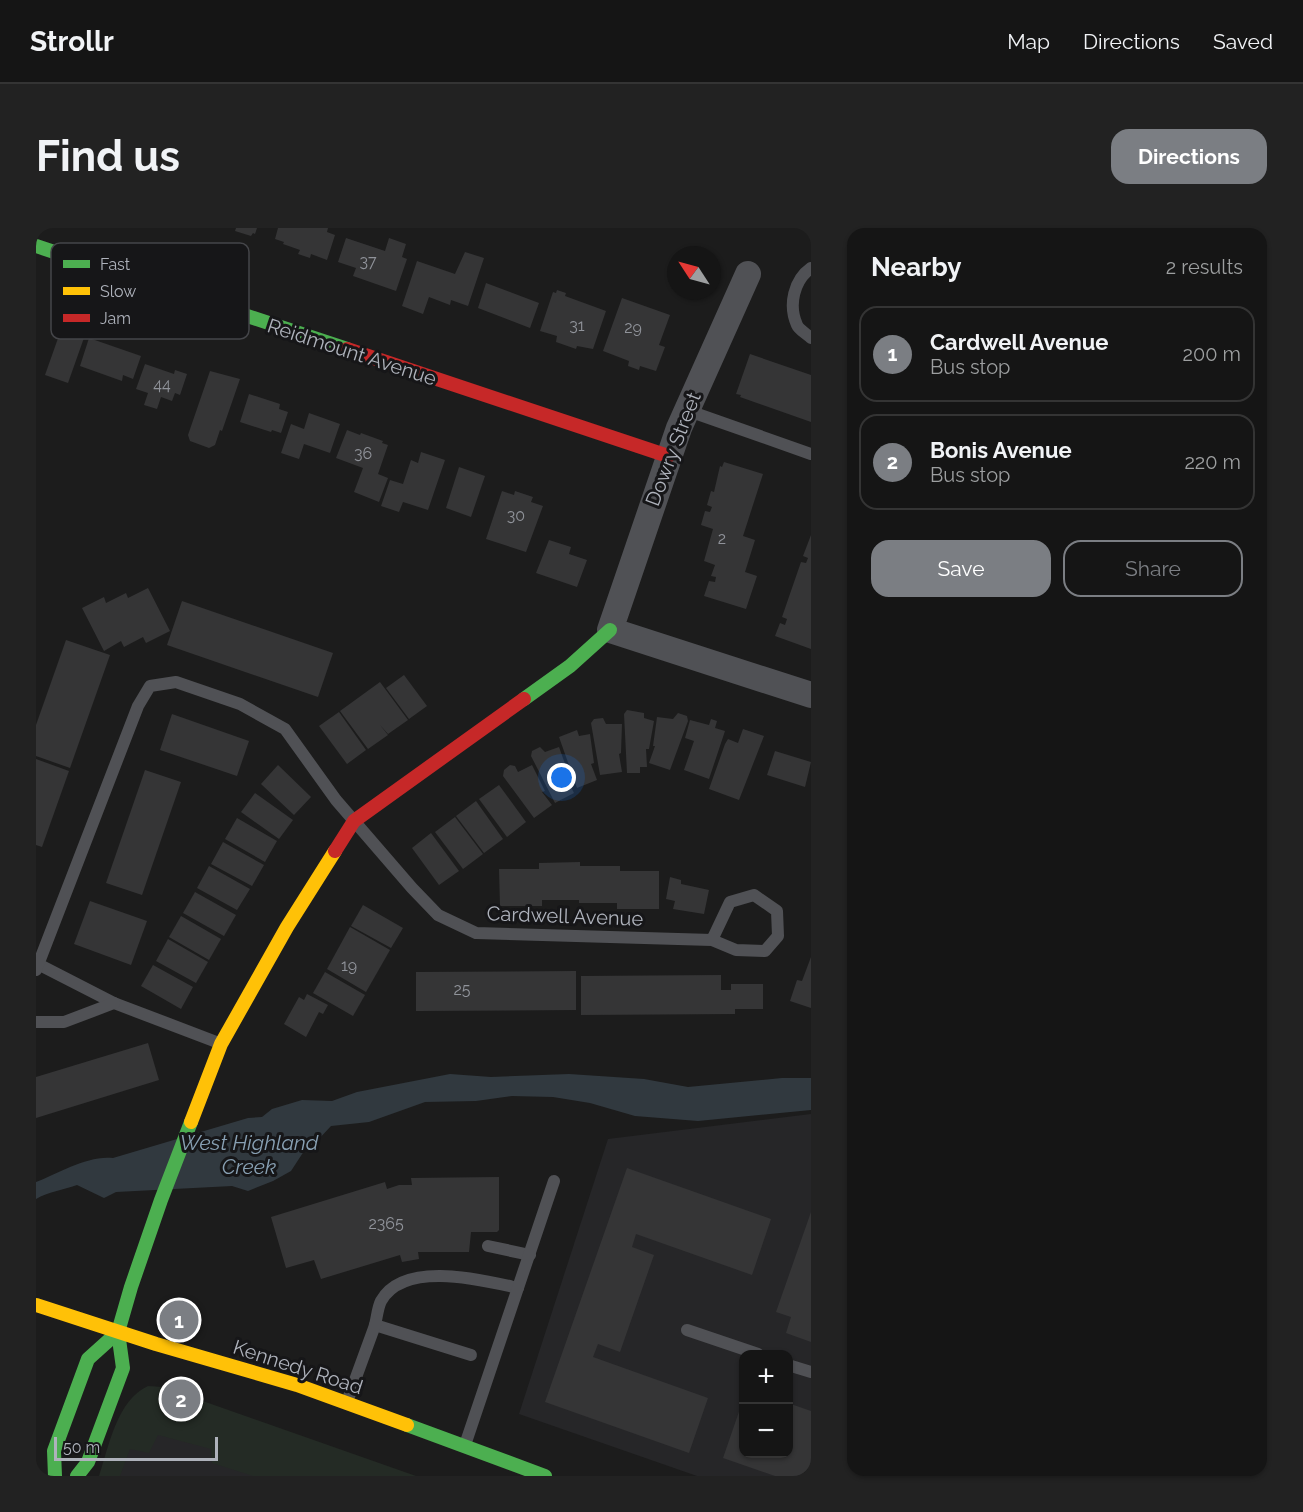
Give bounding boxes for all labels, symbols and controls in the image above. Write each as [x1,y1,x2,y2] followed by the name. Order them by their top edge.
[30,25,114,58] text: Strollr
[1007,29,1050,54] text: Map
[1083,29,1180,54] text: Directions
[1213,29,1273,54] text: Saved
[1111,129,1267,184] button: Directions
[36,132,180,181] text: Find us
[51,243,249,339] legend
[667,246,721,300] north arrow
[359,252,377,271] house number: 37
[871,252,961,282] text: Nearby
[100,255,131,274] text: Fast
[1166,255,1243,279] text: 2 results
[100,282,136,301] text: Slow
[100,309,131,328] text: Jam
[264,313,440,391] street label: Reidmount Avenue
[569,316,585,335] house number: 31
[624,318,642,337] house number: 29
[930,329,1108,355] text: Cardwell Avenue
[888,342,897,366] text: 1
[1183,342,1241,366] text: 200 m
[930,355,1010,379] text: Bus stop
[153,375,171,394] house number: 44
[640,388,706,509] street label: Dowry Street
[930,437,1072,463] text: Bonis Avenue
[354,444,372,463] house number: 36
[887,450,898,474] text: 2
[1184,450,1241,474] text: 220 m
[930,463,1010,487] text: Bus stop
[507,506,525,525] house number: 30
[718,529,726,548] house number: 2
[871,540,1051,597] button: Save
[1063,540,1243,597] button: Share
[547,763,576,792] your location
[486,901,644,931] street label: Cardwell Avenue
[341,956,357,975] house number: 19
[453,980,471,999] house number: 25
[180,1130,319,1179] water label: West Highland Creek
[368,1214,404,1233] house number: 2365
[160,1298,198,1342] pin: 1
[230,1335,366,1399] street label: Kennedy Road
[739,1350,793,1458] map controls
[739,1350,793,1404] button: +
[162,1376,200,1422] pin: 2
[739,1404,793,1458] button: −
[54,1434,218,1462] scale bar
[63,1438,100,1457] text: 50 m

